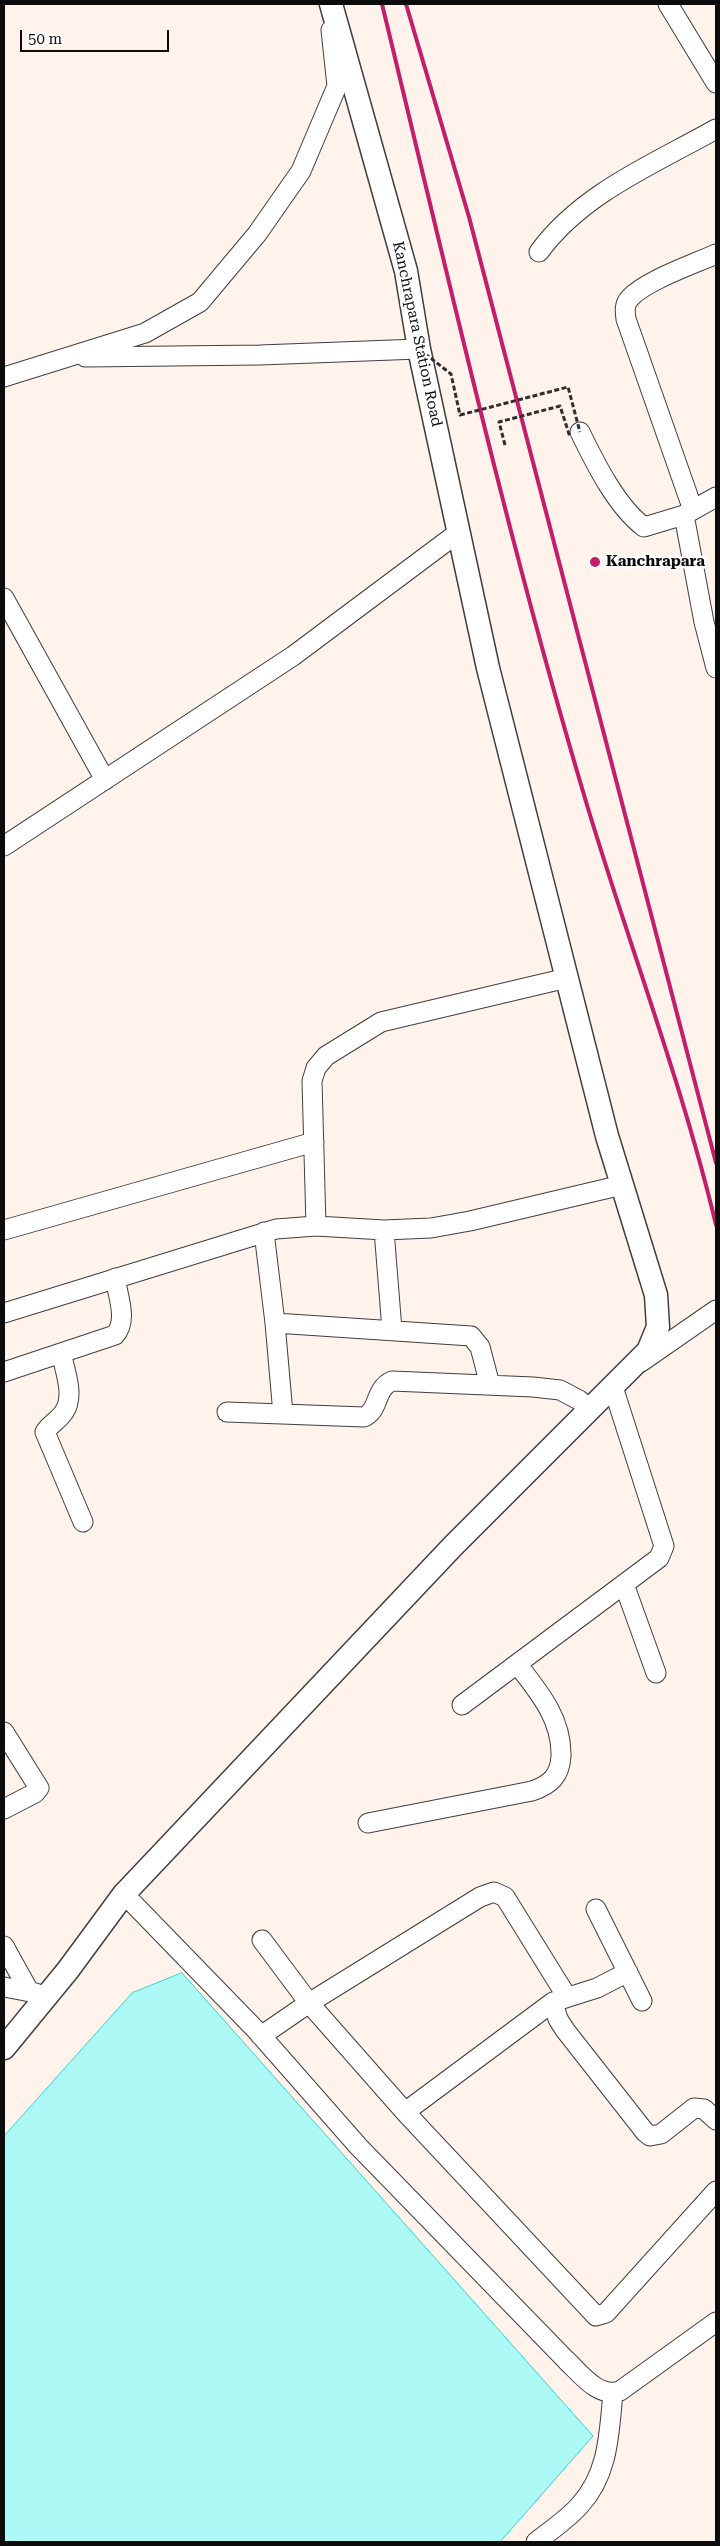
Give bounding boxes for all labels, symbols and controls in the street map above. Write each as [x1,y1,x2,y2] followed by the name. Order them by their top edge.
[22,20,171,52] scale bar
[28,30,62,48] text: 50 m
[389,240,445,428] street label: Kanchrapara Station Road
[606,553,705,571] place label: Kanchrapara
[588,555,602,569] marker: Kanchrapara

